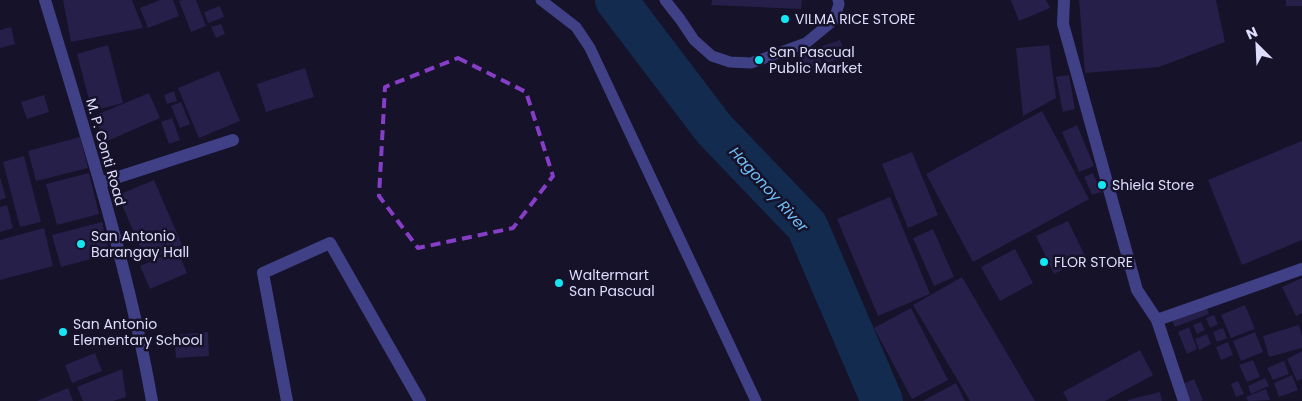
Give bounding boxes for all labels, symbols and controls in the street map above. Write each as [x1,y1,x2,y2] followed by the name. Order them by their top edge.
[795,9,915,29] place label: VILMA RICE STORE
[779,13,791,25] marker: VILMA RICE STORE
[1232,20,1282,70] north arrow
[1243,22,1261,44] text: N
[769,42,862,78] place label: San Pascual Public Market
[753,54,765,66] marker: San Pascual Public Market
[81,96,131,208] street label: M. P. Conti Road
[725,142,813,237] water label: Hagonoy River
[1112,175,1194,195] place label: Shiela Store
[1096,179,1108,191] marker: Shiela Store
[91,226,189,262] place label: San Antonio Barangay Hall
[75,238,87,250] marker: San Antonio Barangay Hall
[1054,252,1133,272] place label: FLOR STORE
[1038,256,1050,268] marker: FLOR STORE
[569,265,655,301] place label: Waltermart San Pascual
[553,277,565,289] marker: Waltermart San Pascual
[73,314,203,350] place label: San Antonio Elementary School
[57,326,69,338] marker: San Antonio Elementary School

